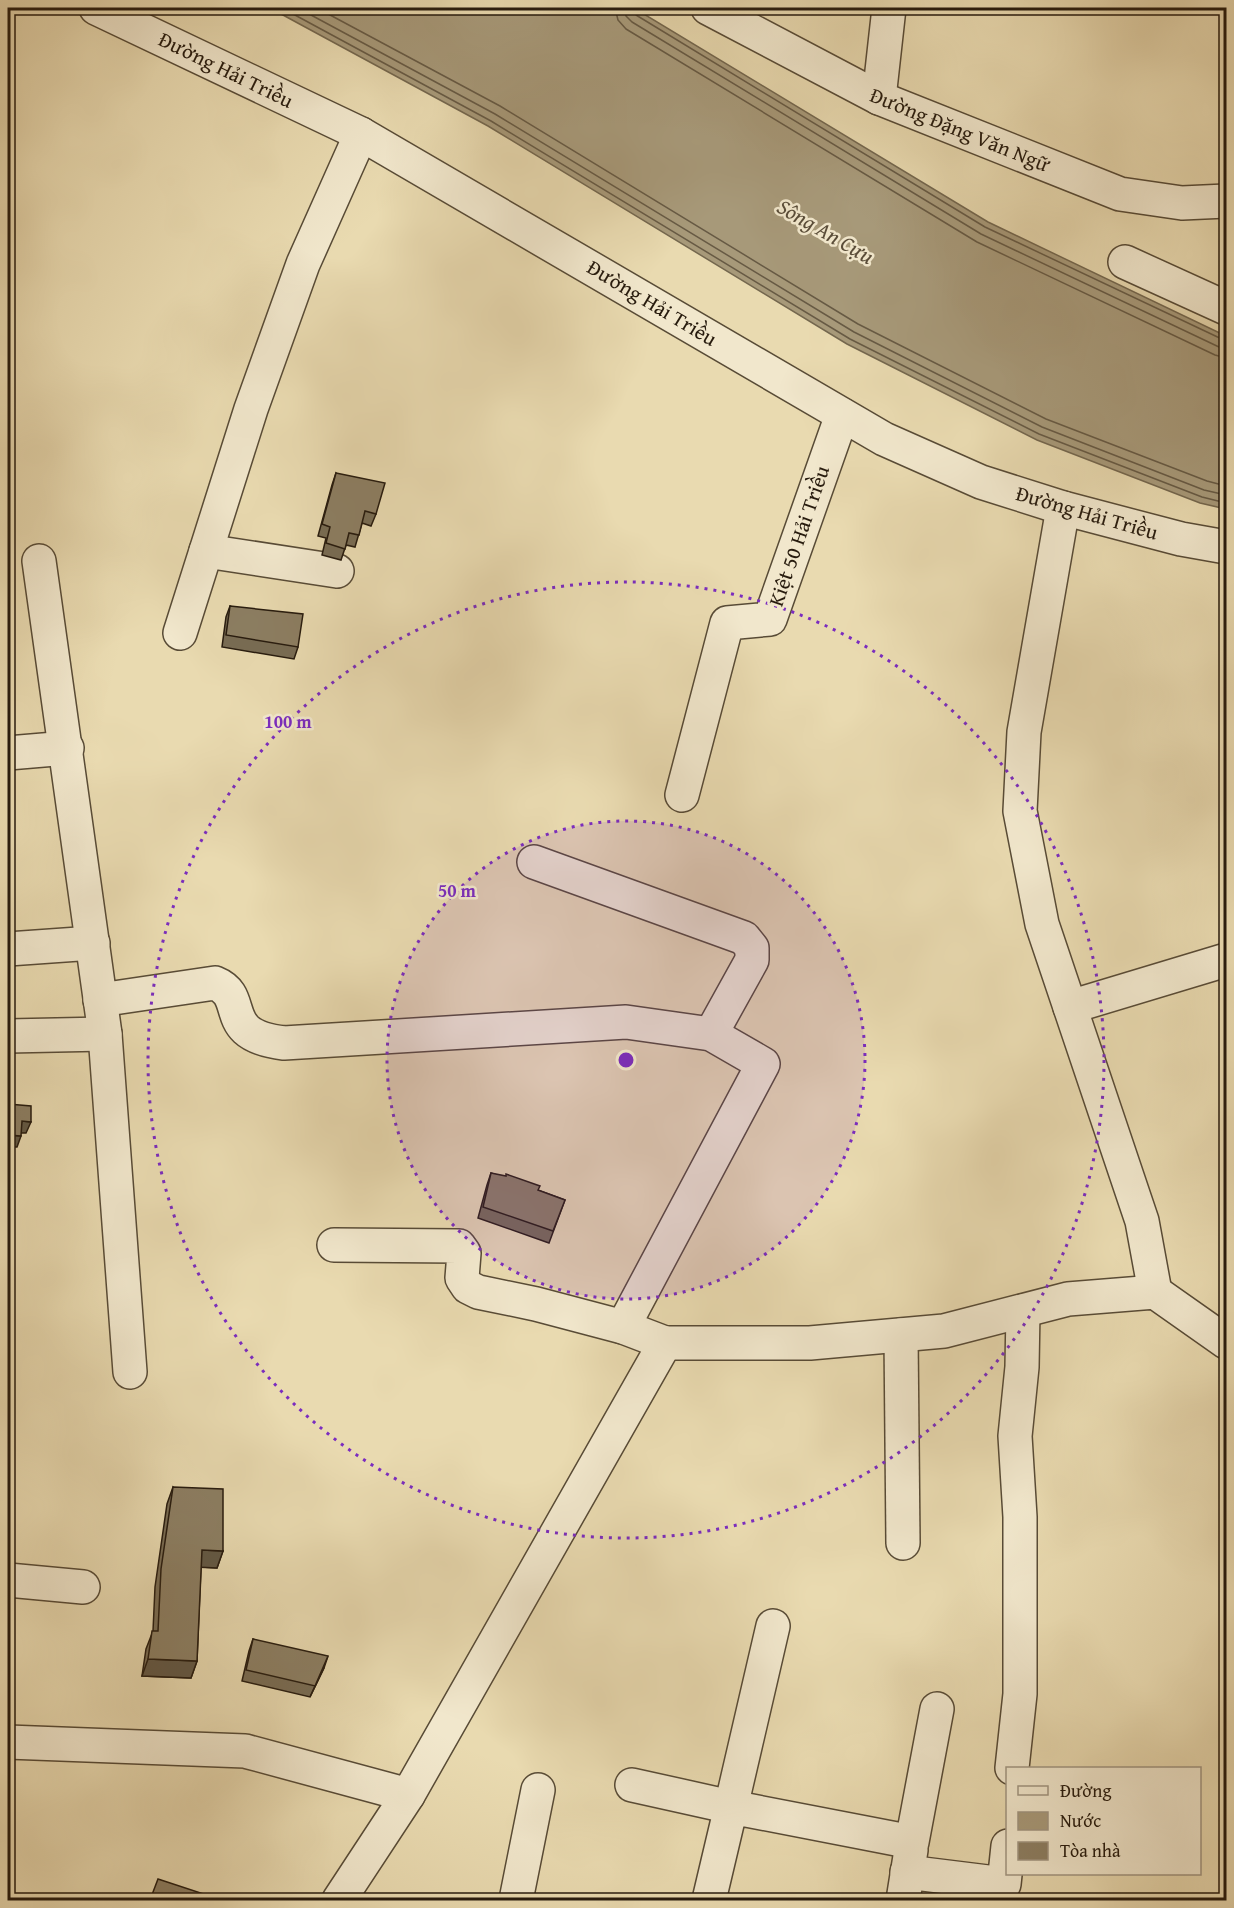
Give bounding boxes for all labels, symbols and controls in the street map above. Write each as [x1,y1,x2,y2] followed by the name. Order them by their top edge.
[154,24,299,116] street label: Đường Hải Triều
[866,79,1056,180] street label: Đường Đặng Văn Ngữ
[772,190,880,272] water label: Sông An Cựu
[581,252,724,354] street label: Đường Hải Triều
[760,461,837,610] street label: Kiệt 50 Hải Triều
[1012,477,1162,548] street label: Đường Hải Triều
[264,708,312,735] text: 100 m
[438,877,477,904] text: 50 m
[616,1050,636,1070] centre of rings
[1006,1767,1201,1875] legend
[1060,1777,1111,1804] text: Đường
[1060,1807,1101,1834] text: Nước
[1060,1837,1121,1864] text: Tòa nhà

